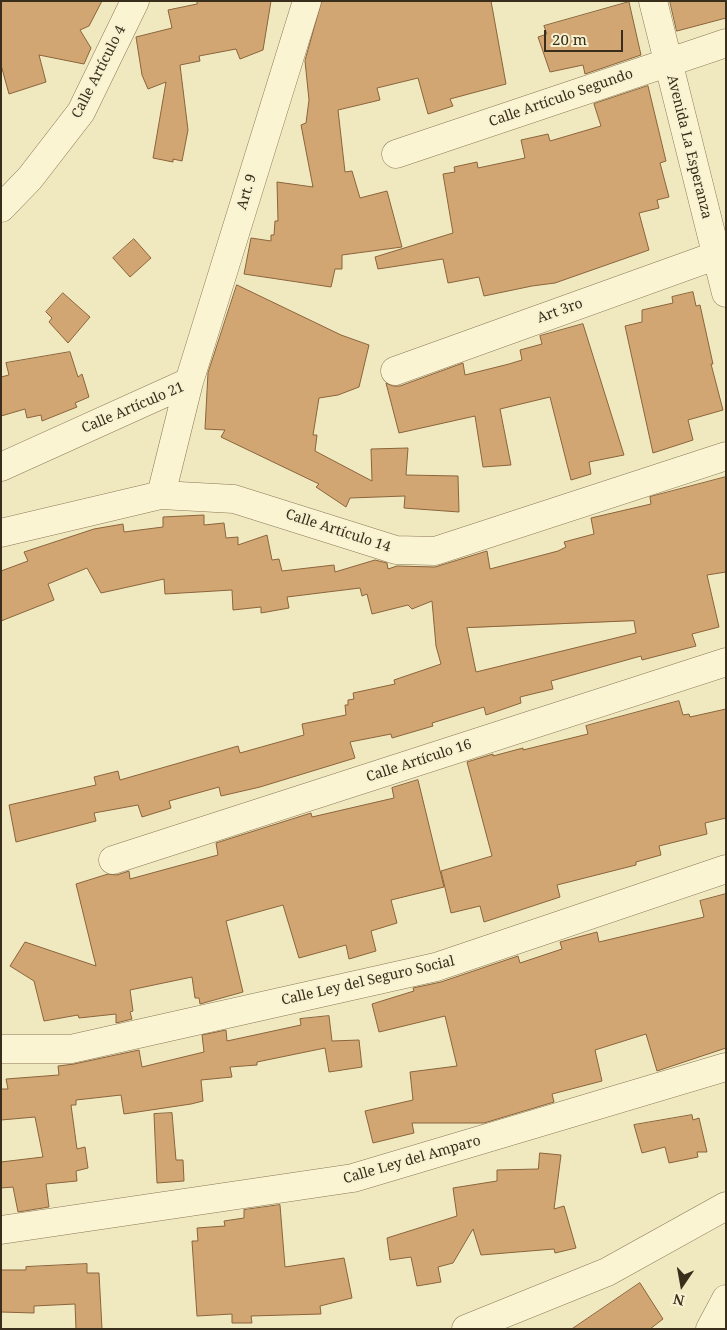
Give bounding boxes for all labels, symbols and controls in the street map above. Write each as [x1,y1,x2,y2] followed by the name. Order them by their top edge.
[547,20,626,52] scale bar
[68,23,130,121] street label: Calle Artículo 4
[552,29,587,49] text: 20 m
[487,65,635,131] street label: Calle Artículo Segundo
[663,73,715,221] street label: Avenida La Esperanza
[234,172,260,212] street label: Art. 9
[535,295,585,327] street label: Art 3ro
[79,379,187,437] street label: Calle Artículo 21
[283,506,393,556] street label: Calle Artículo 14
[364,736,474,786] street label: Calle Artículo 16
[280,953,456,1009] street label: Calle Ley del Seguro Social
[341,1132,483,1188] street label: Calle Ley del Amparo
[657,1260,707,1310] north arrow
[671,1290,686,1311] text: N

